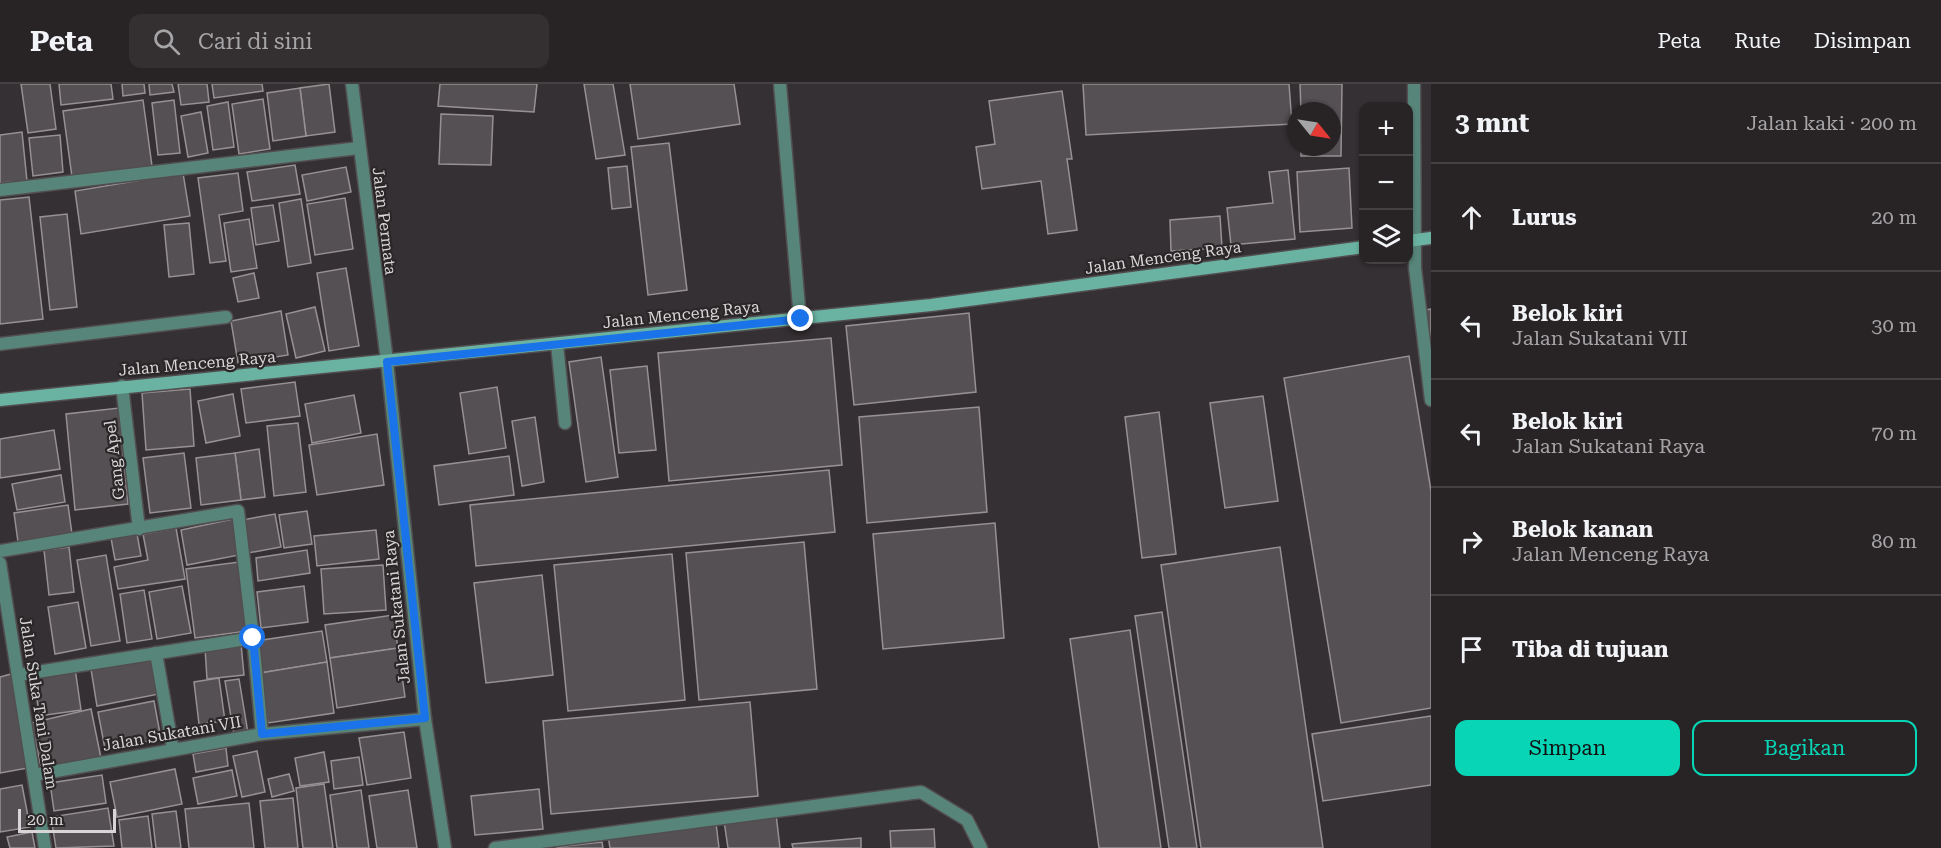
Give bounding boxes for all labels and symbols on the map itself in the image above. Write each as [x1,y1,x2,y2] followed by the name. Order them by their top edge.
[1287,102,1341,156] north arrow
[368,166,401,276] street label: Jalan Permata
[1084,237,1243,278] street label: Jalan Menceng Raya
[602,297,761,332] street label: Jalan Menceng Raya
[787,305,813,331] route end
[118,347,277,380] street label: Jalan Menceng Raya
[100,419,129,501] street label: Gang Apel
[379,529,414,685] street label: Jalan Sukatani Raya
[15,615,62,791] street label: Jalan Suka Tani Dalam
[239,624,265,650] route start
[101,712,243,755] street label: Jalan Sukatani VII
[18,806,116,834] scale bar

